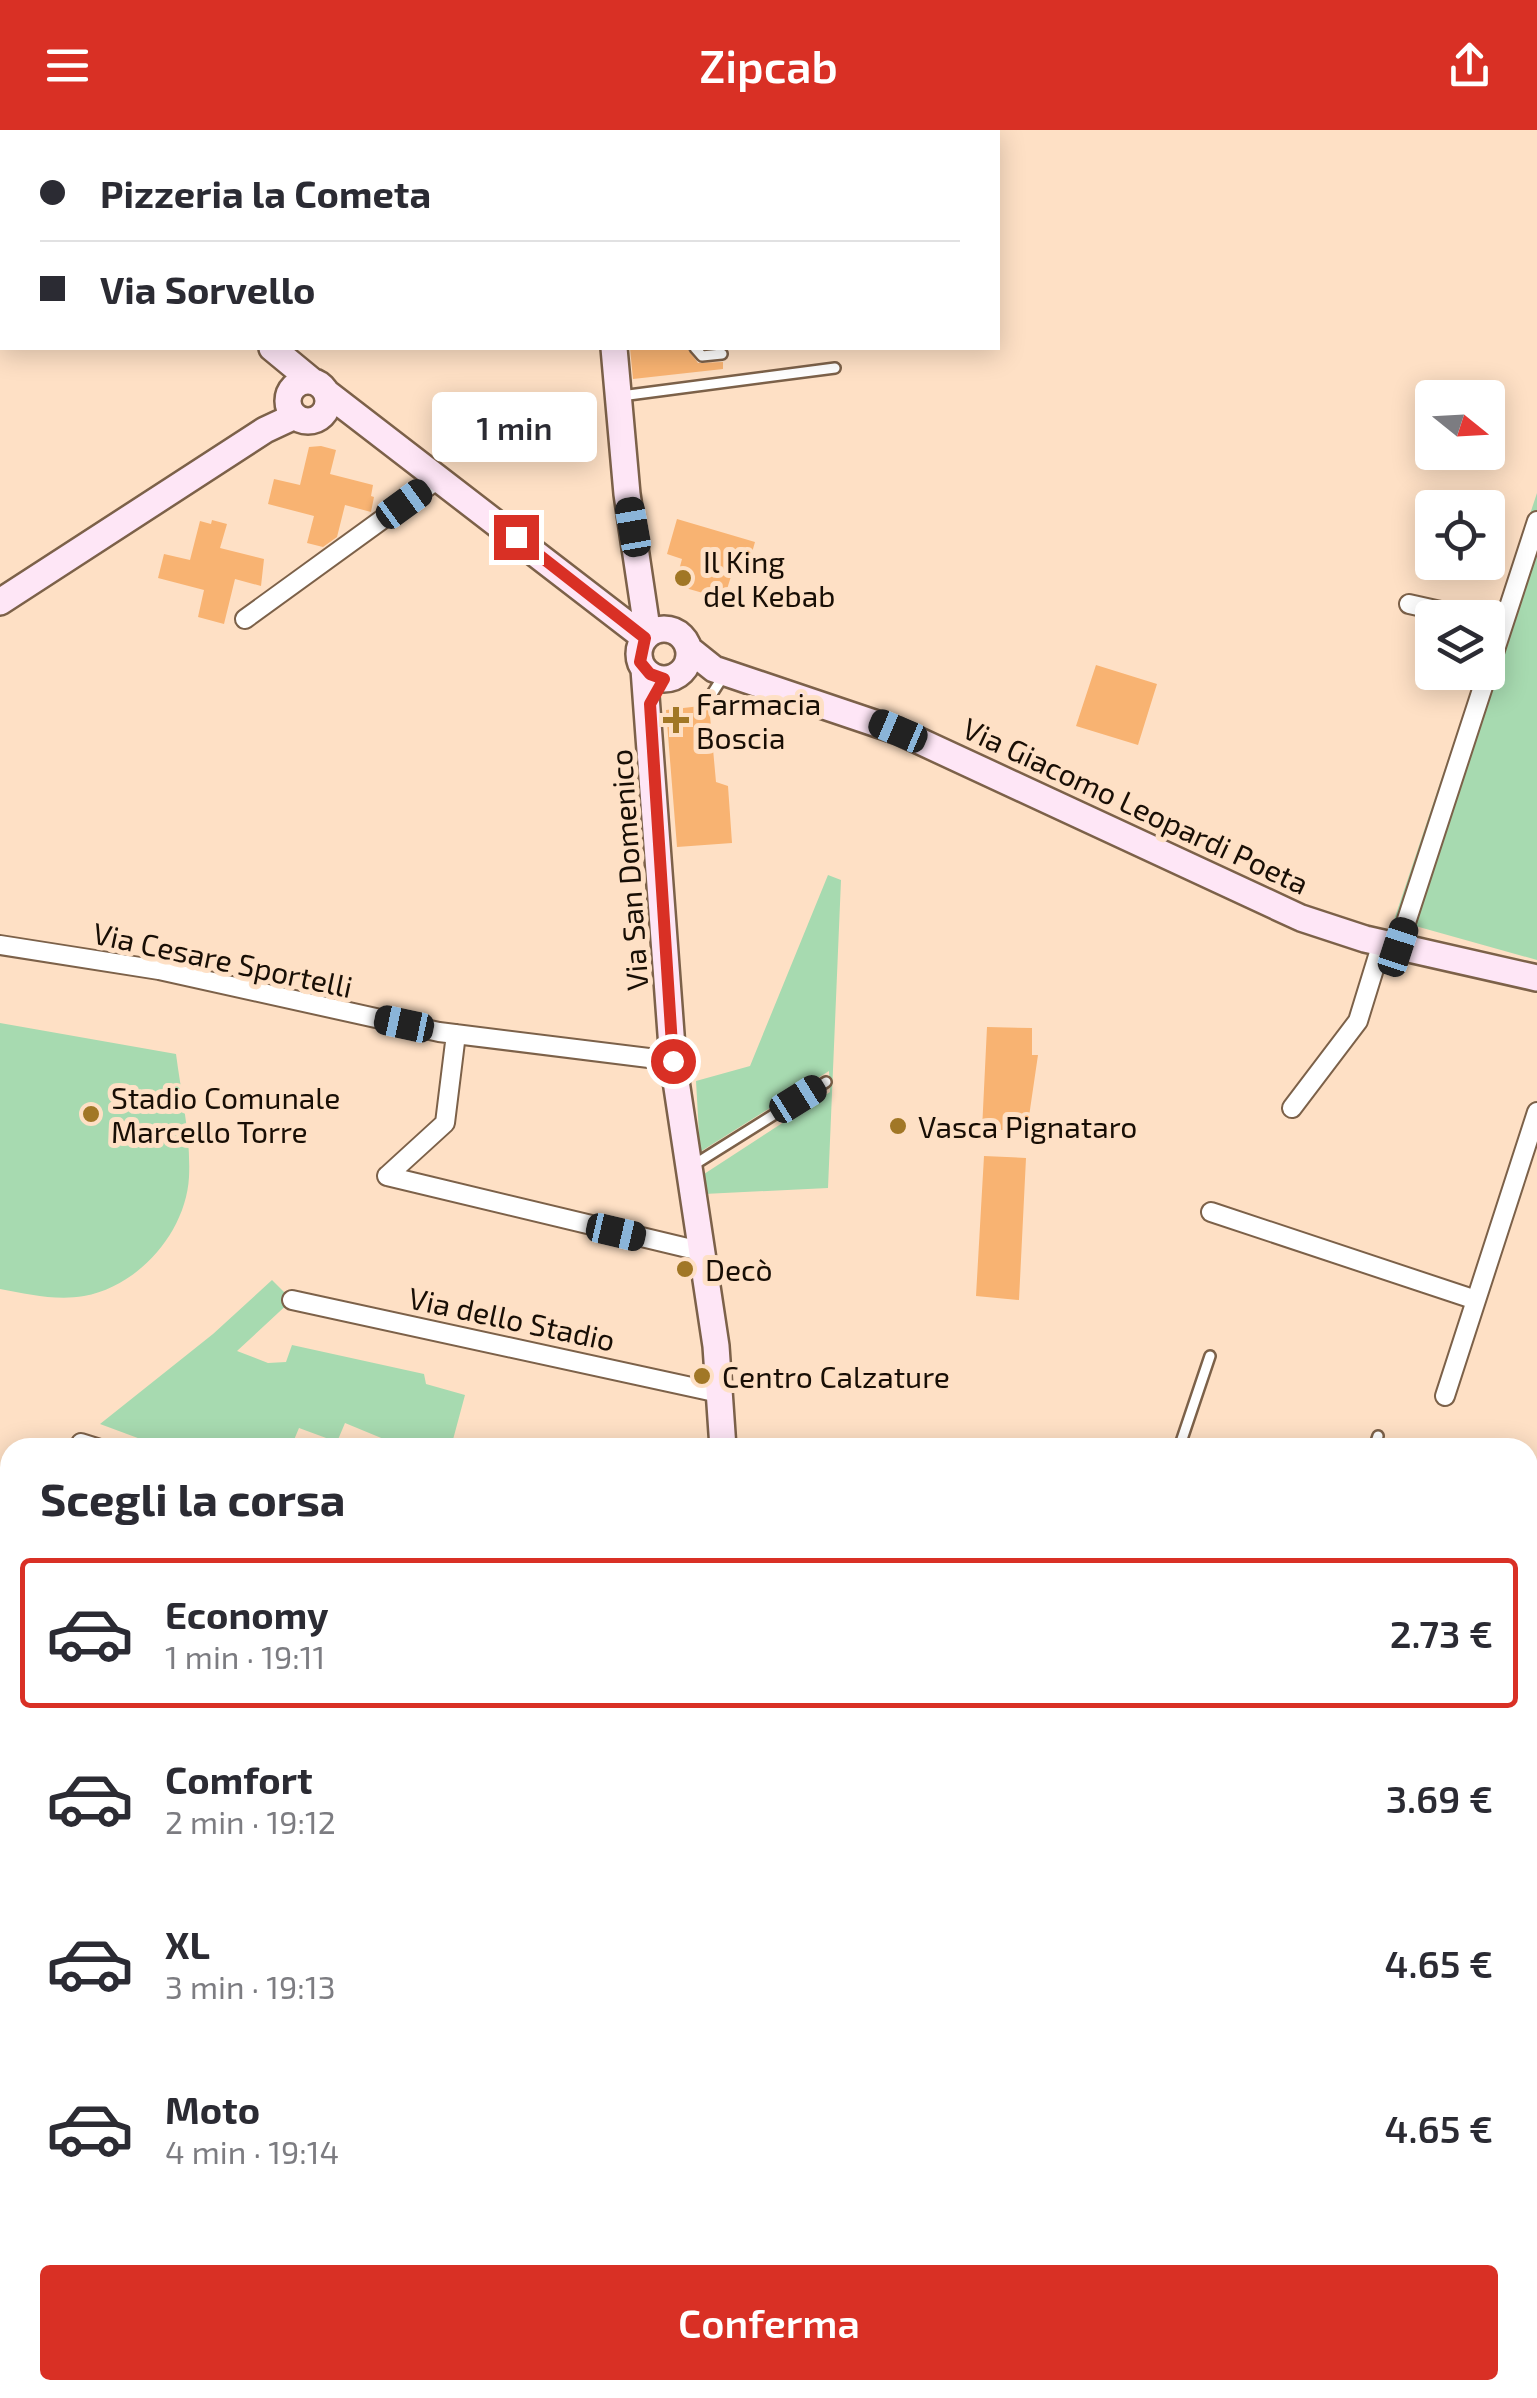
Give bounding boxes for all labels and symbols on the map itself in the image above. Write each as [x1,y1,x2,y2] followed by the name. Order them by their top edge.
[1415,380,1505,470] north arrow
[434,392,598,462] callout: 1 min
[371,474,437,534] car
[613,495,653,559] car
[494,515,539,560] route end
[703,543,835,613] place label: Il King del Kebab
[672,567,694,589] marker: Il King del Kebab
[696,685,821,755] place label: Farmacia Boscia
[865,705,931,757] car
[665,709,687,731] marker: Farmacia Boscia
[958,709,1314,901] street label: Via Giacomo Leopardi Poeta
[602,748,654,992] street label: Via San Domenico
[90,914,356,1004] street label: Via Cesare Sportelli
[1374,914,1422,980] car
[372,1003,436,1045] car
[651,1039,696,1084] route start
[765,1070,831,1128] car
[111,1079,340,1149] place label: Stadio Comunale Marcello Torre
[80,1103,102,1125] marker: Stadio Comunale Marcello Torre
[918,1108,1137,1144] place label: Vasca Pignataro
[887,1115,909,1137] marker: Vasca Pignataro
[583,1211,649,1253] car
[705,1251,773,1287] place label: Decò
[674,1258,696,1280] marker: Decò
[406,1279,618,1357] street label: Via dello Stadio
[722,1358,950,1394] place label: Centro Calzature
[691,1365,713,1387] marker: Centro Calzature

